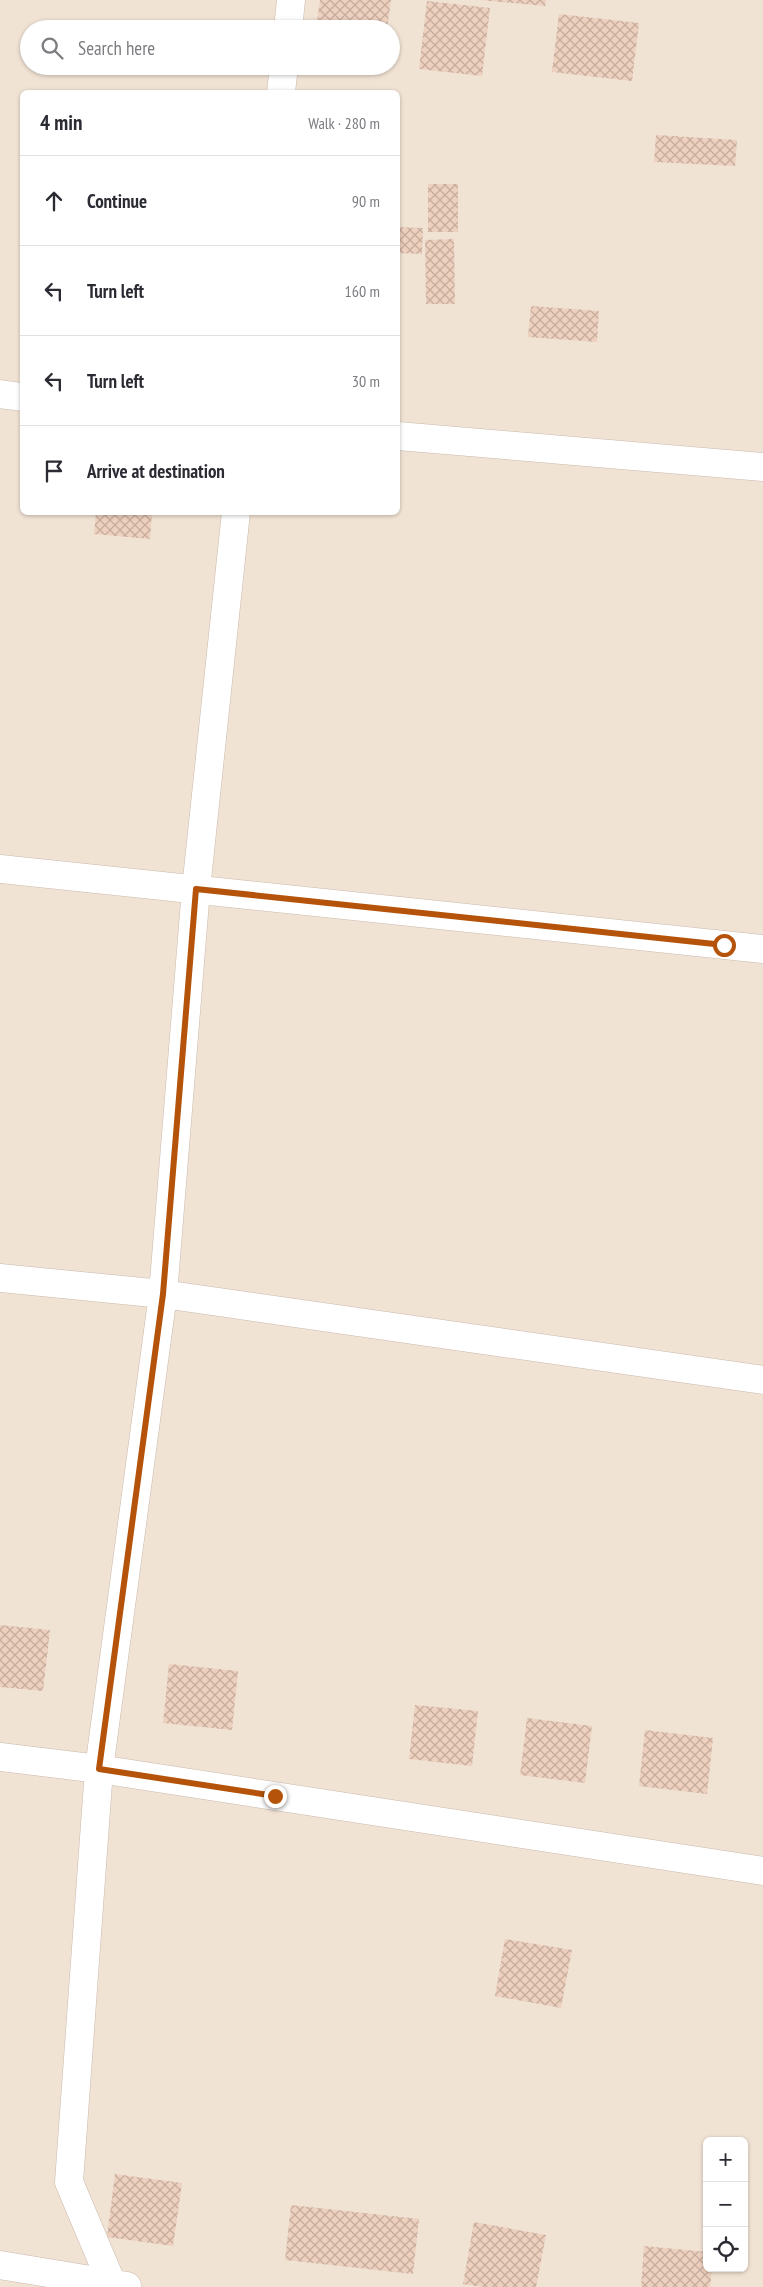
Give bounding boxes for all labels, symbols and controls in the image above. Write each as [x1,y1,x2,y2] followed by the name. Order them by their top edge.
[20,20,400,75] search box
[38,34,66,62] icon: search
[78,36,155,60] text: Search here
[40,109,82,136] text: 4 min
[308,113,380,133] text: Walk · 280 m
[40,187,68,215] icon: ahead
[87,189,147,213] text: Continue
[352,191,380,211] text: 90 m
[40,277,68,305] icon: left
[87,279,144,303] text: Turn left
[345,281,380,301] text: 160 m
[40,367,68,395] icon: left
[87,369,144,393] text: Turn left
[352,371,380,391] text: 30 m
[40,457,68,485] icon: arrive
[87,459,225,483] text: Arrive at destination
[713,934,736,957] route start
[264,1785,287,1808] route end
[703,2137,748,2272] map controls
[703,2137,748,2182] button: +
[703,2182,748,2227] button: −
[703,2227,748,2272] button: locate

